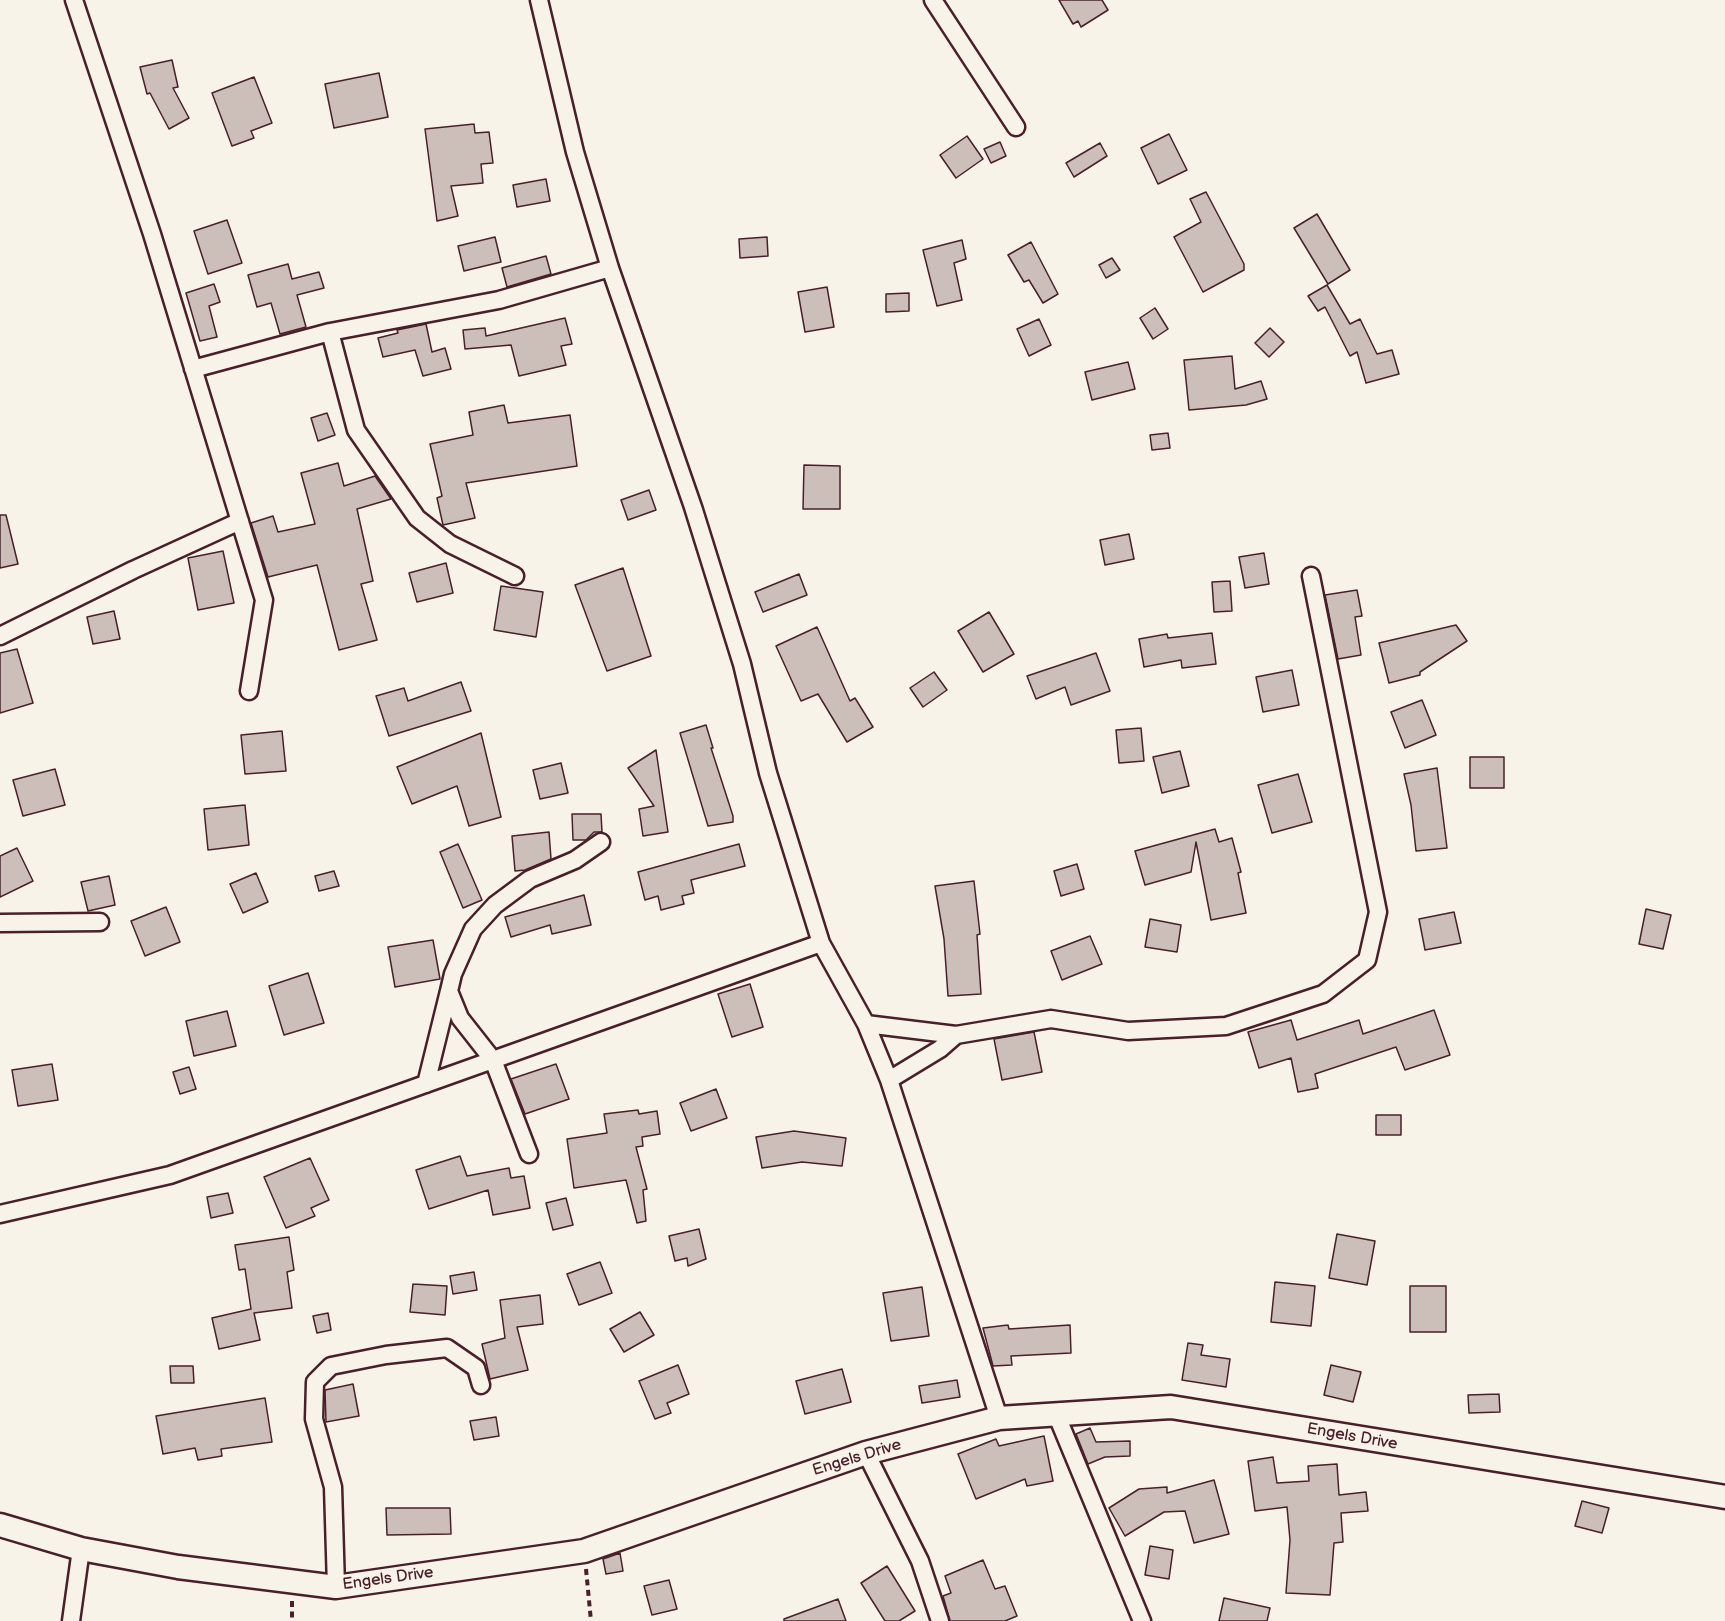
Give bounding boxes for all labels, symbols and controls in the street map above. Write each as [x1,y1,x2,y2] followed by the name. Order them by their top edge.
[1305,1420,1399,1454] street label: Engels Drive
[810,1435,904,1481] street label: Engels Drive
[341,1563,435,1595] street label: Engels Drive

